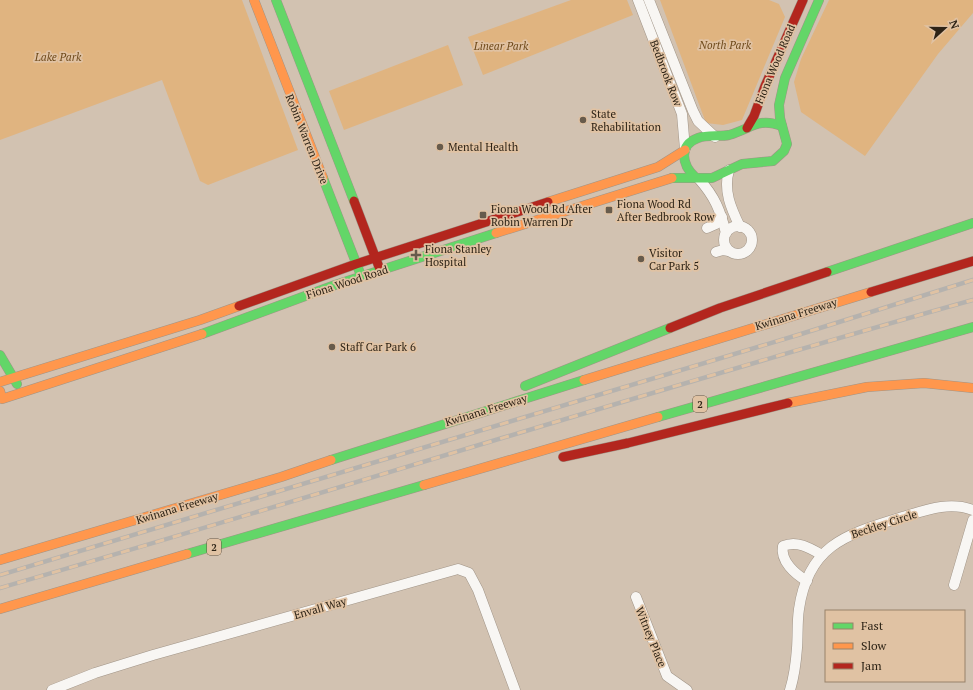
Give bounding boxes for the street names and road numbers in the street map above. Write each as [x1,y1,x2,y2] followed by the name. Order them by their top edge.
[752,22,798,106] street label: Fiona Wood Road
[647,38,685,109] street label: Bedbrook Row
[283,92,332,187] street label: Robin Warren Drive
[304,262,390,302] street label: Fiona Wood Road
[753,295,839,333] street label: Kwinana Freeway
[443,391,529,429] street label: Kwinana Freeway
[693,396,707,412] road number: 2
[134,489,220,527] street label: Kwinana Freeway
[849,507,919,541] street label: Beckley Circle
[207,539,221,555] road number: 2
[292,594,348,622] street label: Envall Way
[633,605,670,670] street label: Witney Place

